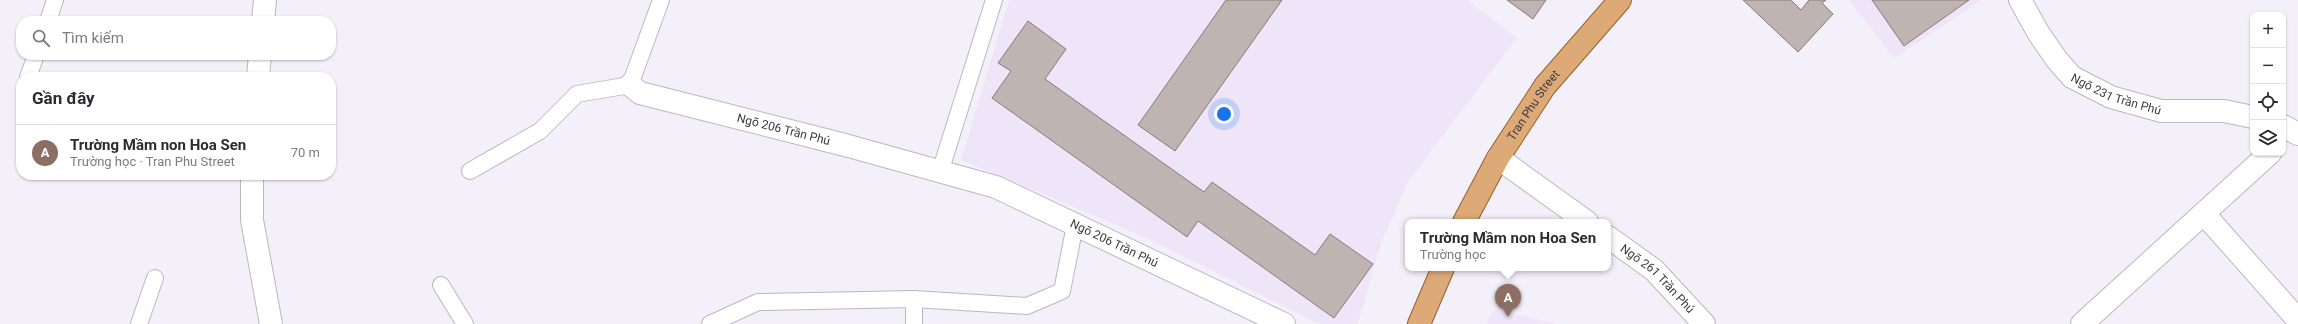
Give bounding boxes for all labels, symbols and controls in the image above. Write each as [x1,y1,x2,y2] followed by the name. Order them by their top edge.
[2250,12,2286,156] map controls
[2250,12,2286,48] button: +
[16,16,336,60] search box
[30,27,52,49] icon: search
[62,29,124,47] text: Tìm kiếm
[2250,48,2286,84] button: −
[1504,67,1563,143] street label: Tran Phu Street
[2069,71,2163,118] street label: Ngõ 231 Trần Phú
[2250,84,2286,120] button: locate
[32,88,95,108] text: Gần đây
[1214,104,1234,124] your location
[736,111,832,148] street label: Ngõ 206 Trần Phú
[2250,120,2286,156] button: layers
[70,136,246,154] text: Trường Mầm non Hoa Sen
[41,145,49,160] text: A
[291,145,320,160] text: 70 m
[70,154,235,169] text: Trường học · Tran Phu Street
[1068,216,1160,270] street label: Ngõ 206 Trần Phú
[1405,219,1611,271] popup
[1420,229,1596,247] text: Trường Mầm non Hoa Sen
[1618,241,1697,316] street label: Ngõ 261 Trần Phú
[1420,247,1486,262] text: Trường học
[1495,284,1521,317] pin: A

